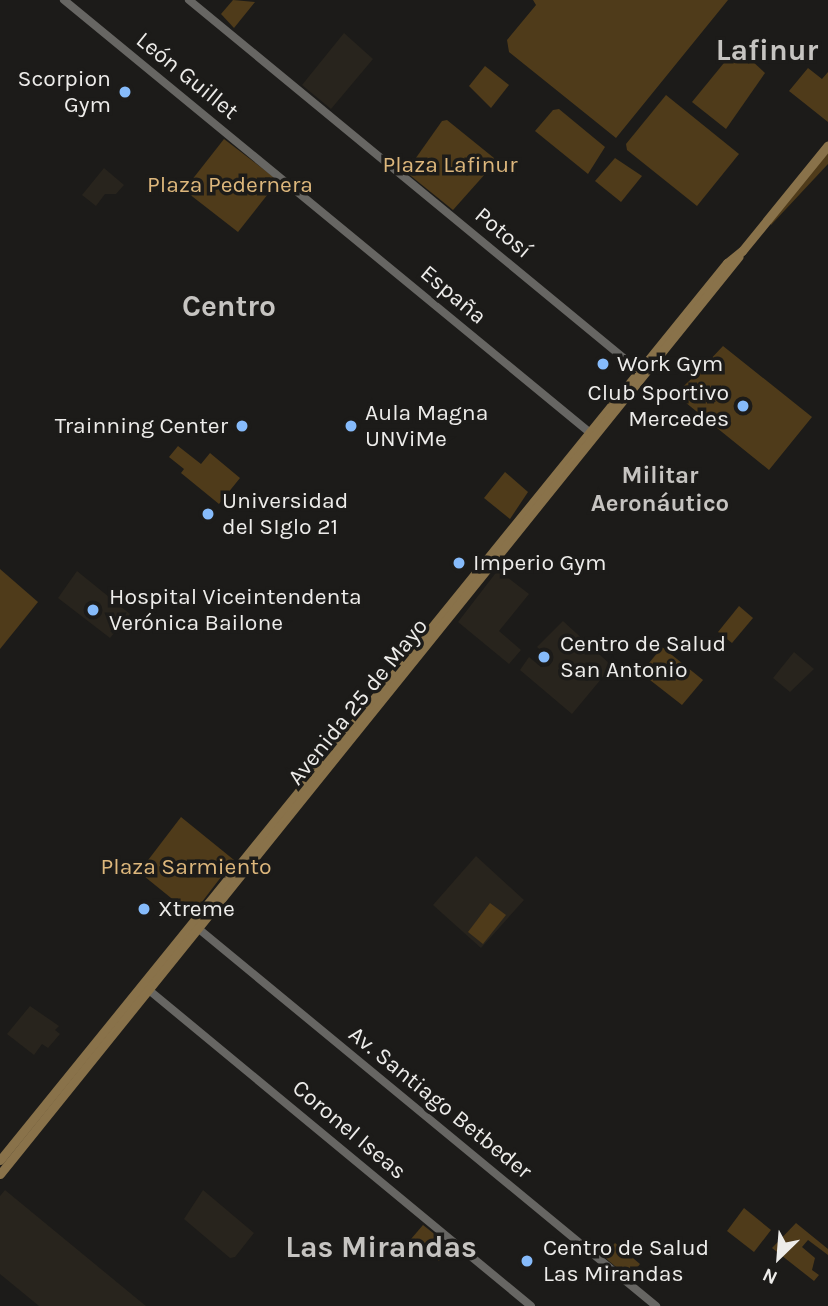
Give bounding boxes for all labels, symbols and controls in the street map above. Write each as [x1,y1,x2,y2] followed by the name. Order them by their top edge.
[130,26,244,126] street label: León Guillet
[716,32,818,68] district label: Lafinur
[18,65,111,119] place label: Scorpion Gym
[117,84,133,100] marker: Scorpion Gym
[382,151,518,179] park label: Plaza Lafinur
[147,171,313,199] park label: Plaza Pedernera
[469,201,537,265] street label: Potosí
[414,259,492,331] street label: España
[182,288,276,324] district label: Centro
[617,350,723,378] place label: Work Gym
[595,356,611,372] marker: Work Gym
[588,379,729,433] place label: Club Sportivo Mercedes
[735,398,751,414] marker: Club Sportivo Mercedes
[365,399,488,453] place label: Aula Magna UNViMe
[55,412,228,440] place label: Trainning Center
[234,418,250,434] marker: Trainning Center
[343,418,359,434] marker: Aula Magna UNViMe
[591,462,729,518] district label: Militar Aeronáutico
[222,487,348,541] place label: Universidad del SIglo 21
[200,506,216,522] marker: Universidad del SIglo 21
[473,549,606,577] place label: Imperio Gym
[451,555,467,571] marker: Imperio Gym
[109,583,362,637] place label: Hospital Viceintendenta Verónica Bailone
[83,600,103,620] marker: Hospital Viceintendenta Verónica Bailone
[282,613,434,791] street label: Avenida 25 de Mayo
[560,630,726,684] place label: Centro de Salud San Antonio
[534,647,554,667] marker: Centro de Salud San Antonio
[100,853,272,881] park label: Plaza Sarmiento
[158,895,235,923] place label: Xtreme
[136,901,152,917] marker: Xtreme
[343,1021,537,1185] street label: Av. Santiago Betbeder
[286,1074,412,1186] street label: Coronel Iseas
[744,1222,814,1292] north arrow
[285,1229,477,1265] district label: Las Mirandas
[543,1234,709,1288] place label: Centro de Salud Las Mirandas
[517,1251,537,1271] marker: Centro de Salud Las Mirandas
[759,1263,781,1289] text: N

